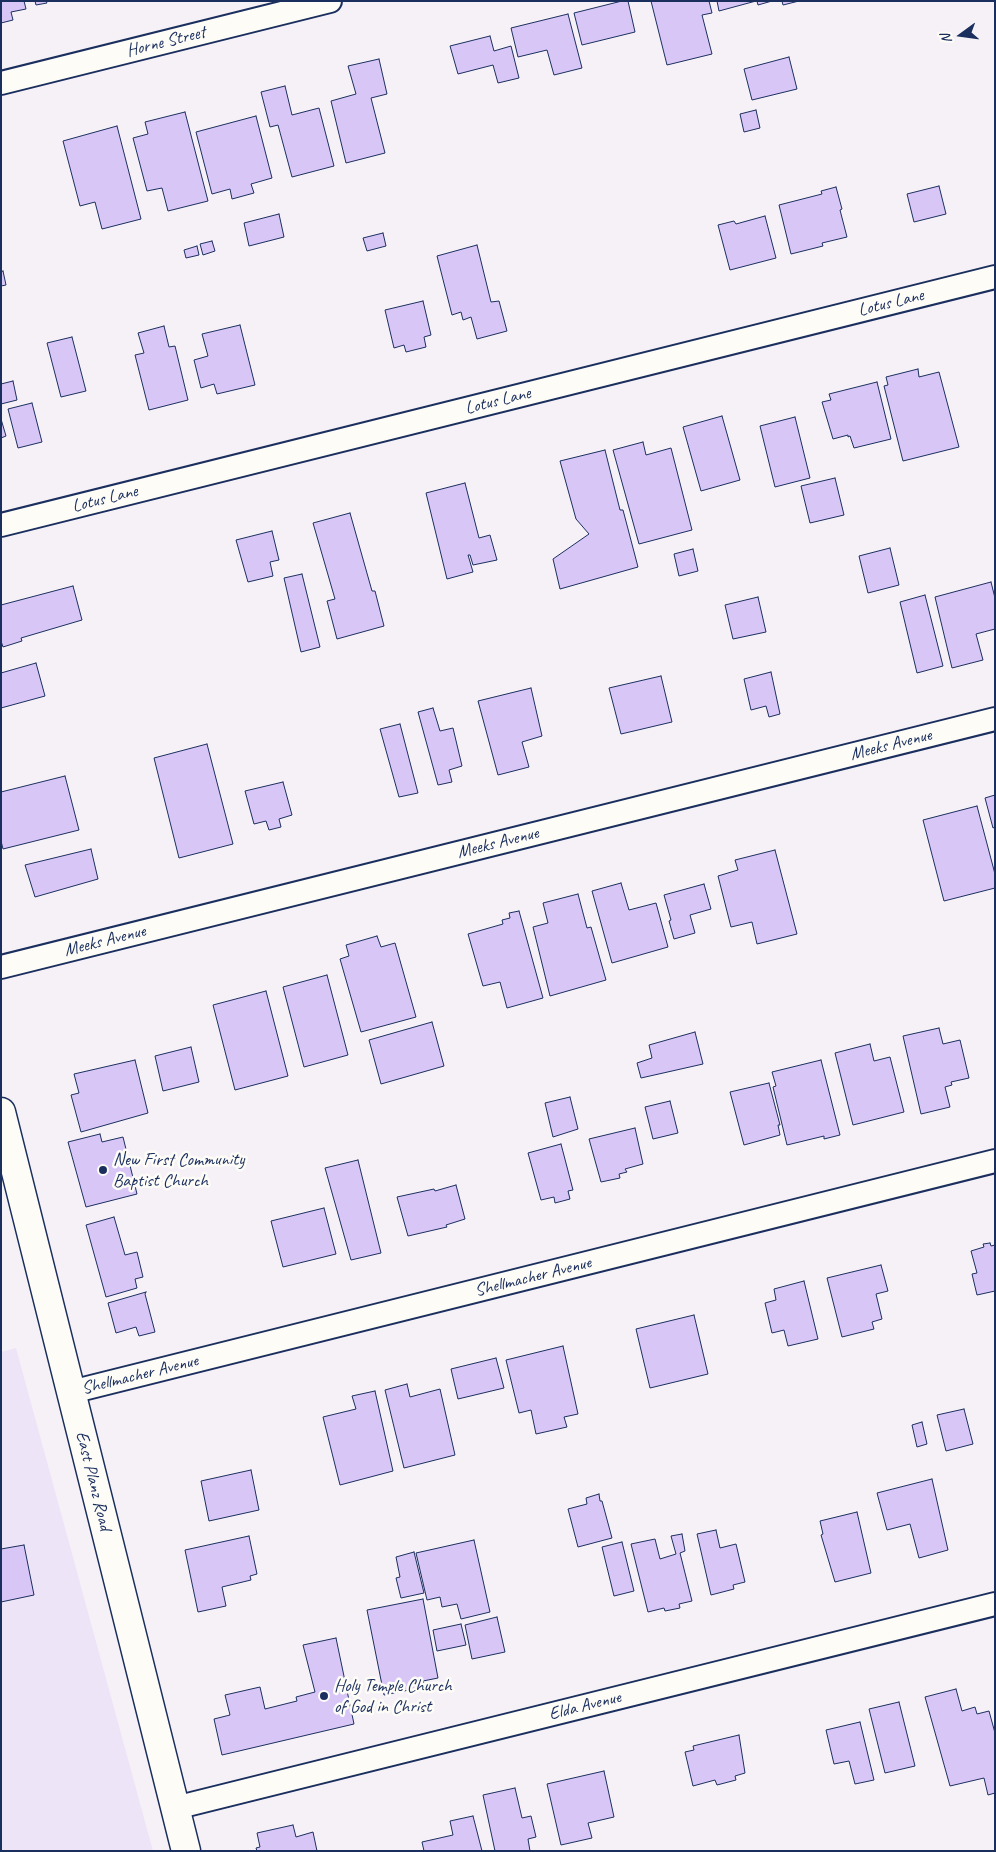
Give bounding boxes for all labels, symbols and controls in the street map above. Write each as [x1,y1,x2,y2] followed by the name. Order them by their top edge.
[936,10,986,60] north arrow
[124,22,208,62] street label: Horne Street
[937,32,955,45] text: N
[856,284,926,322] street label: Lotus Lane
[463,382,533,420] street label: Lotus Lane
[70,480,140,518] street label: Lotus Lane
[848,724,934,766] street label: Meeks Avenue
[455,822,541,864] street label: Meeks Avenue
[62,920,148,962] street label: Meeks Avenue
[113,1149,244,1192] place label: New First Community Baptist Church
[97,1164,109,1176] marker: New First Community Baptist Church
[473,1252,593,1302] street label: Shellmacher Avenue
[80,1350,200,1400] street label: Shellmacher Avenue
[70,1429,116,1533] street label: East Planz Road
[334,1675,452,1718] place label: Holy Temple Church of God in Christ
[547,1687,623,1725] street label: Elda Avenue
[318,1690,330,1702] marker: Holy Temple Church of God in Christ

